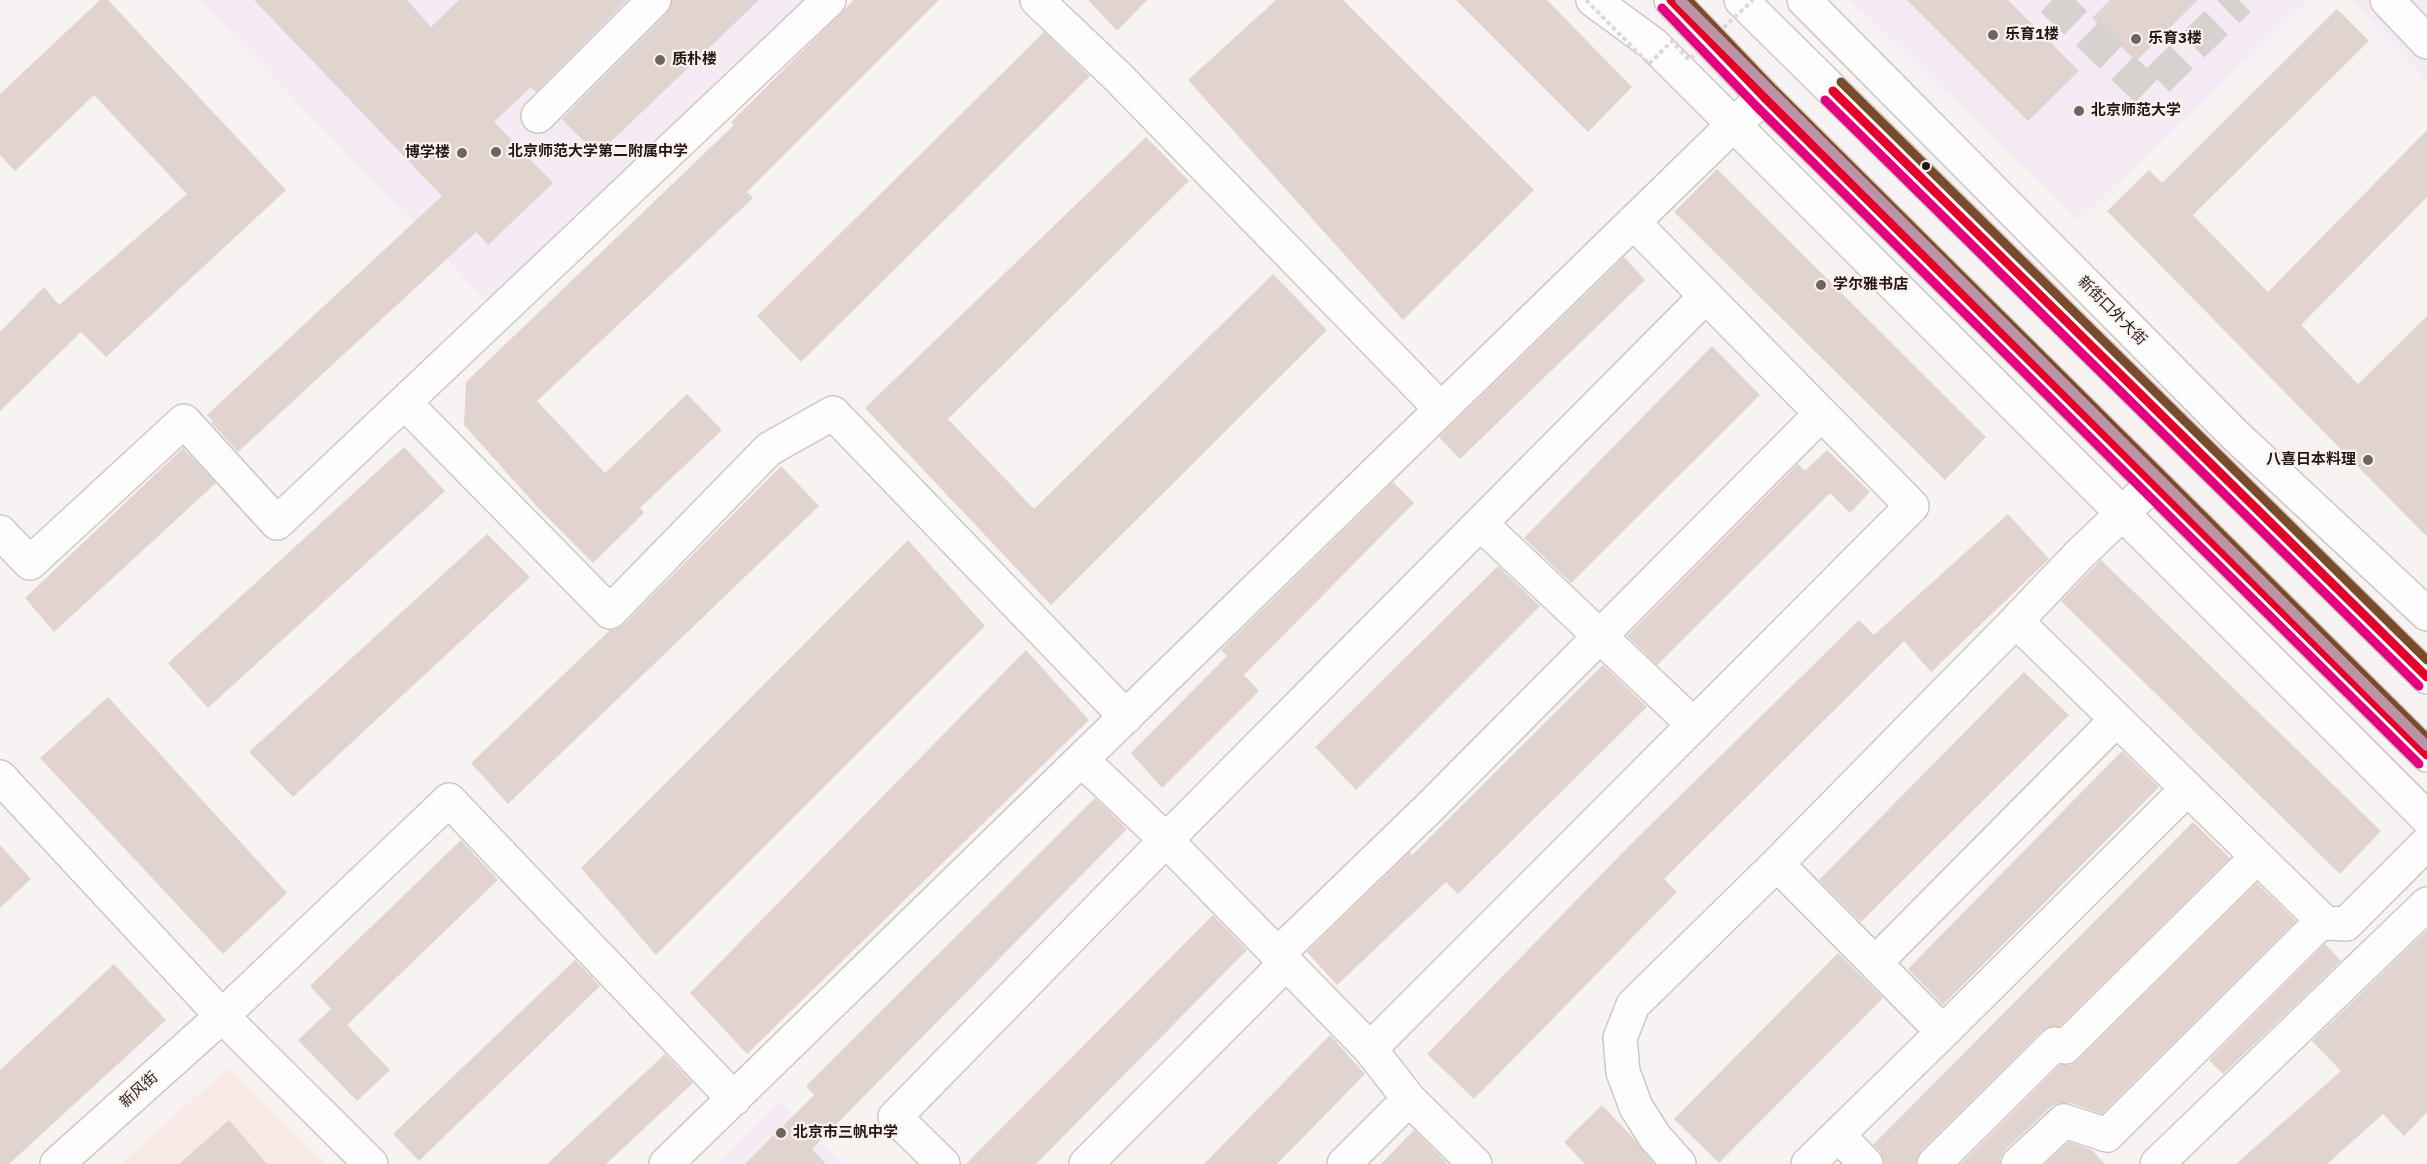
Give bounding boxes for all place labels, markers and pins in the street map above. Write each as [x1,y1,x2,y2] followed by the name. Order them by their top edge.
[2005,26,2059,44] place label: 乐育1楼
[1986,28,2000,42] marker: 乐育1楼
[2148,30,2202,48] place label: 乐育3楼
[2129,32,2143,46] marker: 乐育3楼
[672,51,717,69] place label: 质朴楼
[653,53,667,67] marker: 质朴楼
[2091,102,2181,120] place label: 北京师范大学
[2072,104,2086,118] marker: 北京师范大学
[508,143,688,161] place label: 北京师范大学第二附属中学
[405,144,450,162] place label: 博学楼
[489,145,503,159] marker: 北京师范大学第二附属中学
[455,146,469,160] marker: 博学楼
[1920,160,1932,172] unlabelled marker
[1833,276,1908,294] place label: 学尔雅书店
[1814,278,1828,292] marker: 学尔雅书店
[2266,451,2356,469] place label: 八喜日本料理
[2361,453,2375,467] marker: 八喜日本料理
[793,1124,898,1142] place label: 北京市三帆中学
[774,1126,788,1140] marker: 北京市三帆中学

